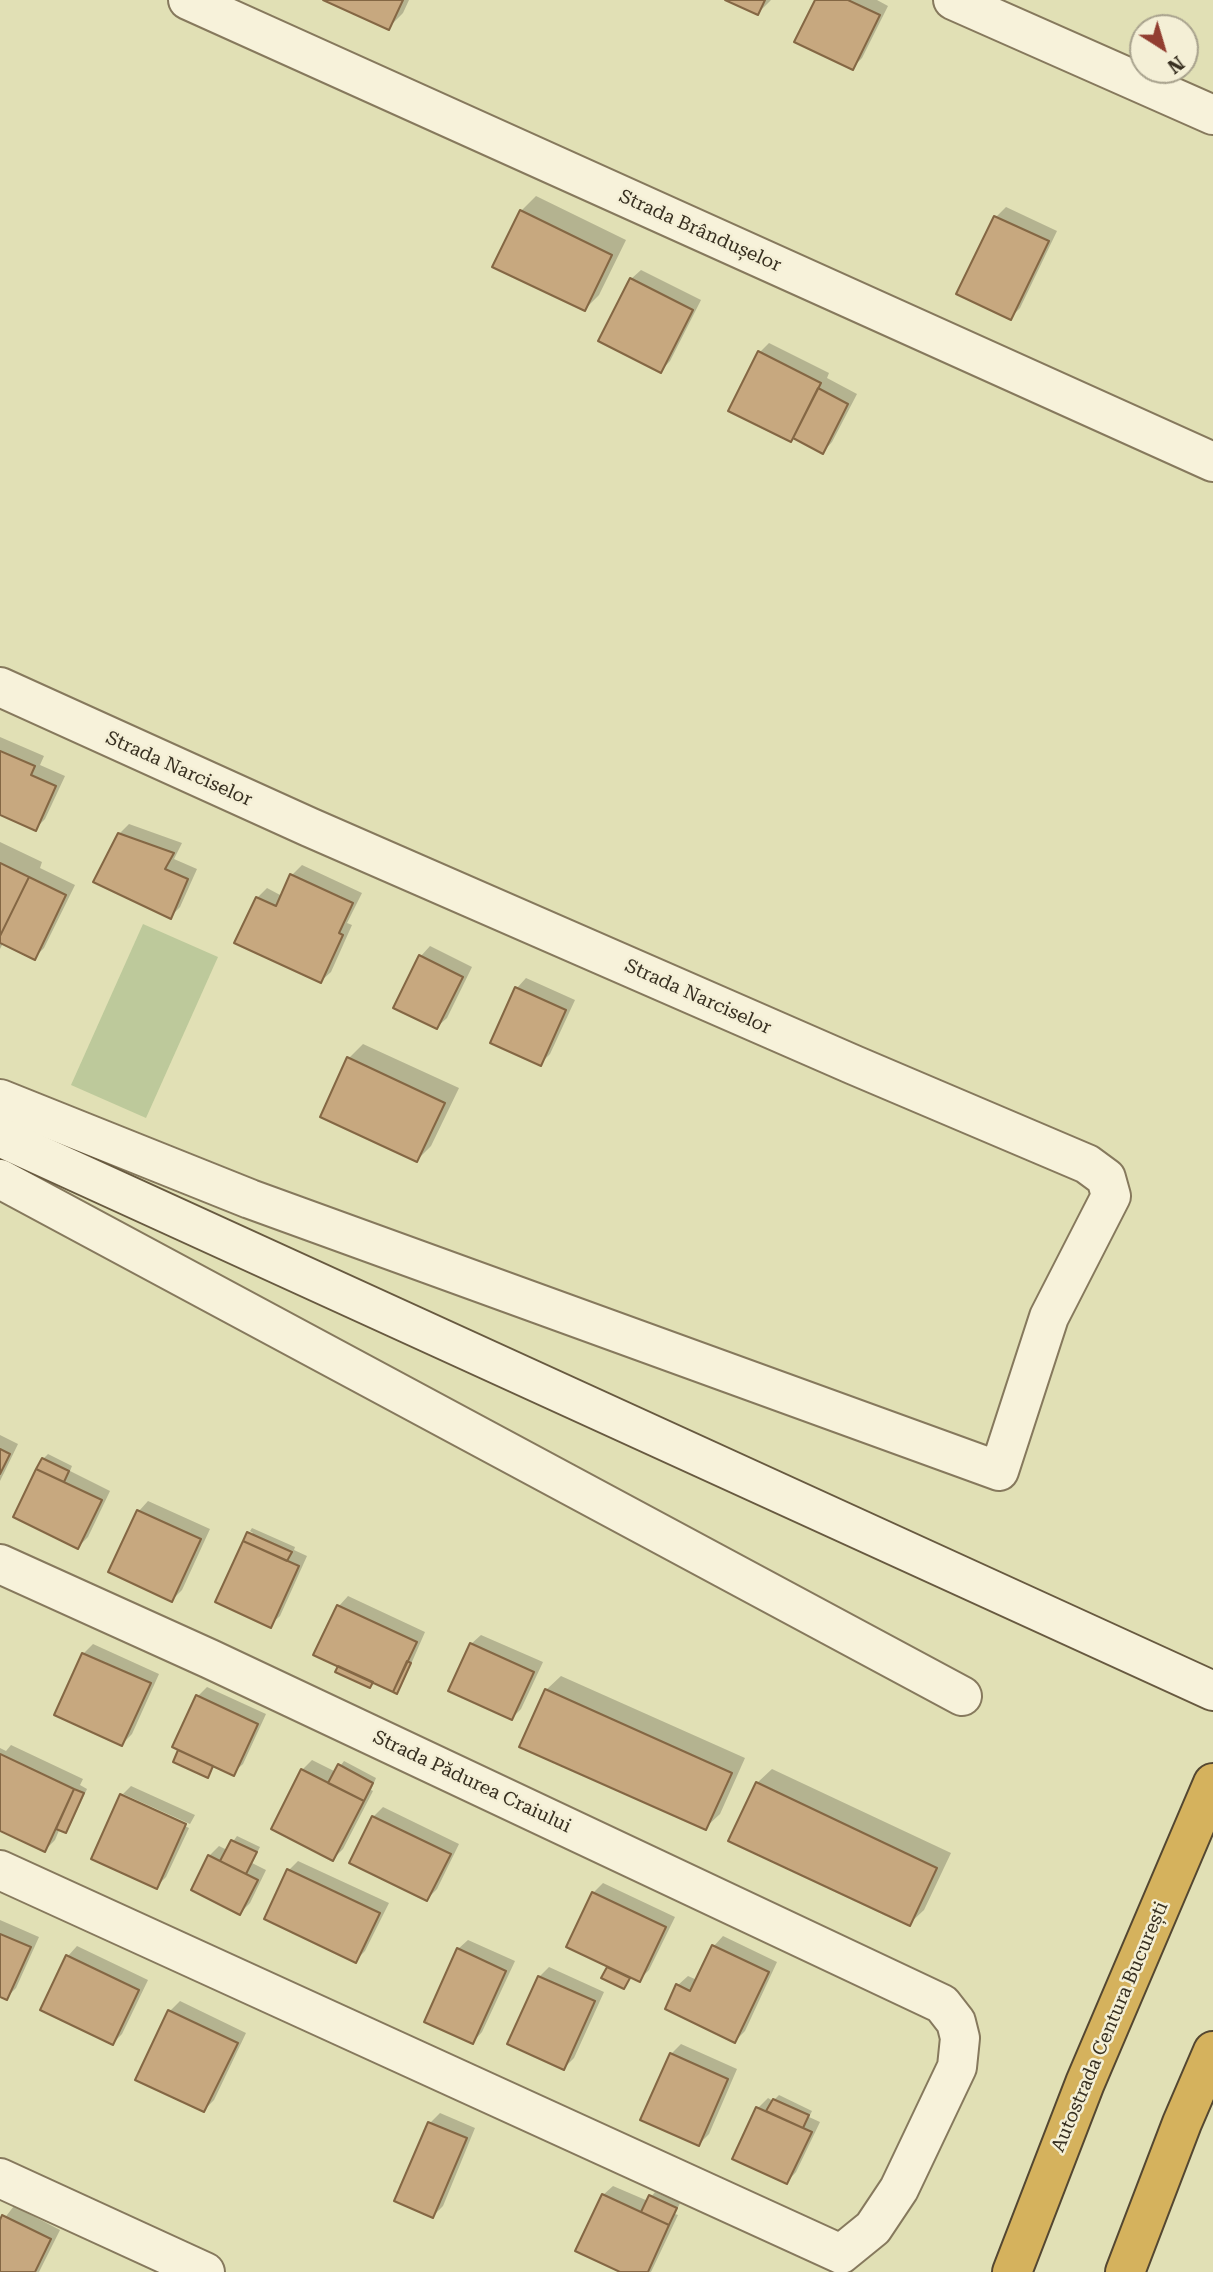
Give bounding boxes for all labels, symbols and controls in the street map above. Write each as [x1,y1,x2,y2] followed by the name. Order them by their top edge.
[1129,14,1199,84] north arrow
[1163,51,1189,78] text: N
[615,185,785,277] street label: Strada Brândușelor
[102,726,256,812] street label: Strada Narciselor
[621,954,775,1040] street label: Strada Narciselor
[369,1726,575,1838] street label: Strada Pădurea Craiului
[1047,1898,1173,2156] street label: Autostrada Centura București

